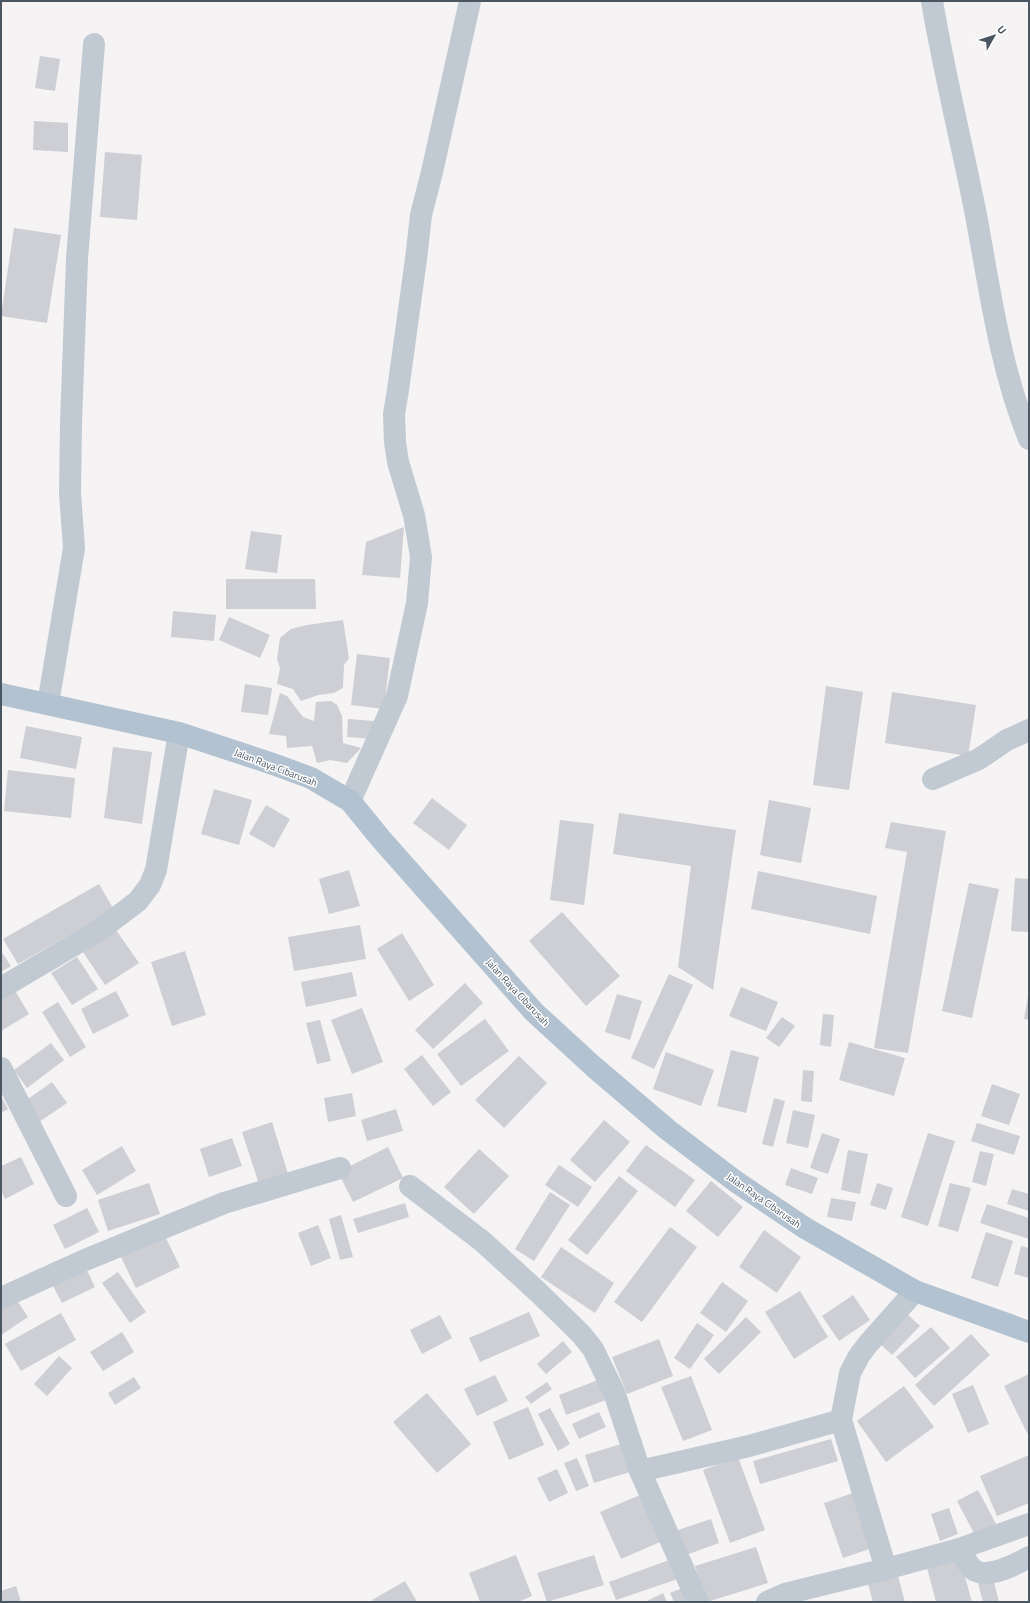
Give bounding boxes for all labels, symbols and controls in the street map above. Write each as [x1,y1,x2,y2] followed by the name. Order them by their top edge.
[974,16,1014,56] north arrow
[993,22,1010,38] text: U
[232,745,319,790] street label: Jalan Raya Cibarusah
[482,955,553,1029] street label: Jalan Raya Cibarusah
[724,1169,804,1232] street label: Jalan Raya Cibarusah

